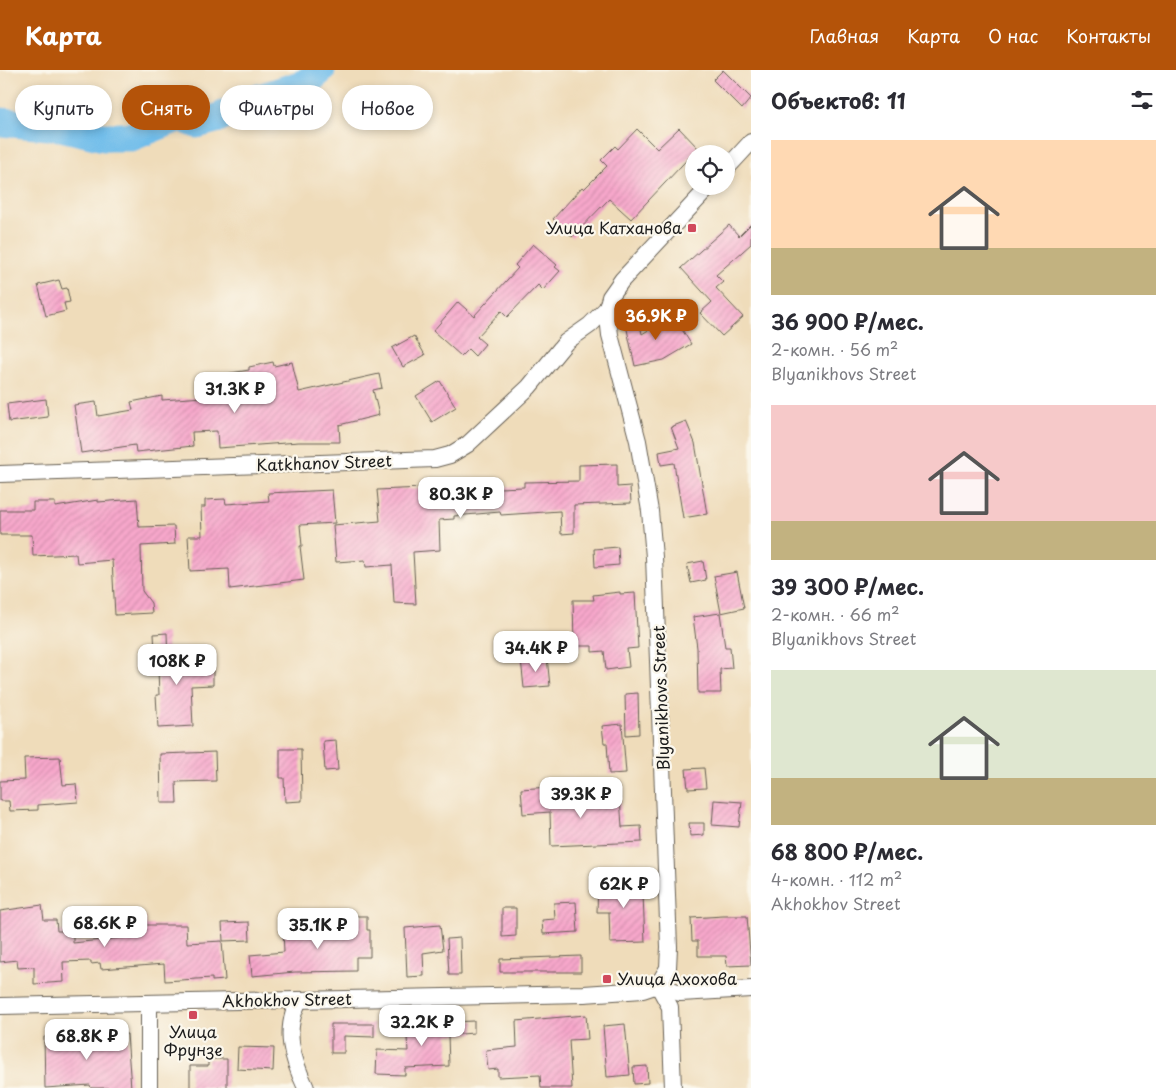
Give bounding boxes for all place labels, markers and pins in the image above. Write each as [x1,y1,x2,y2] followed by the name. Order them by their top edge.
[546,215,682,239] place label: Улица Катханова
[686,222,698,234] marker: Улица Катханова
[610,298,702,341] pin: 36.9K ₽
[189,372,281,414] pin: 31.3K ₽
[415,476,507,519] pin: 80.3K ₽
[490,630,582,673] pin: 34.4K ₽
[136,644,218,686] pin: 108K ₽
[535,776,627,819] pin: 39.3K ₽
[589,866,659,909] pin: 62K ₽
[59,906,151,948] pin: 68.6K ₽
[272,908,364,950] pin: 35.1K ₽
[617,966,737,990] place label: Улица Ахохова
[601,973,613,985] marker: Улица Ахохова
[376,1004,468,1047] pin: 32.2K ₽
[187,1009,199,1021] marker: Улица Фрунзе
[41,1018,133,1061] pin: 68.8K ₽
[164,1019,222,1061] place label: Улица Фрунзе

